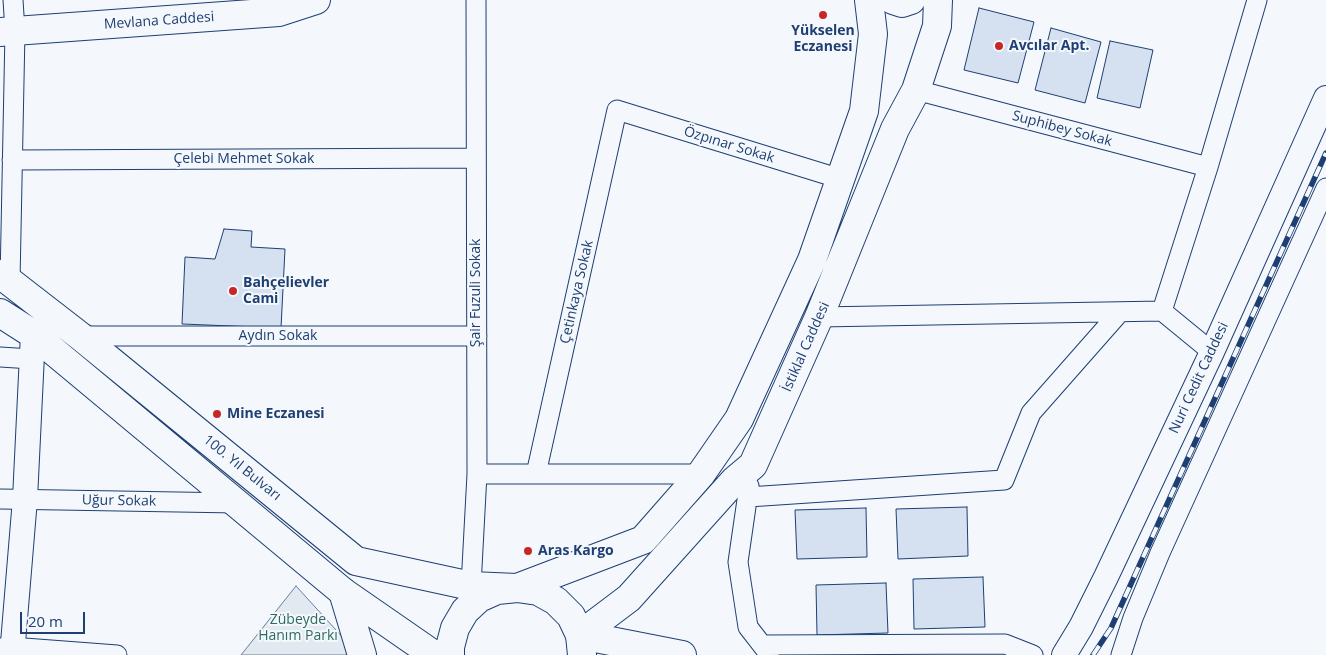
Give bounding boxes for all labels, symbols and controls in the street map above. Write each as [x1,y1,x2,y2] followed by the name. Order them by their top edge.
[103,9,215,33] street label: Mevlana Caddesi
[817,9,829,21] marker: Yükselen Eczanesi
[791,23,855,56] place label: Yükselen Eczanesi
[1009,38,1089,54] place label: Avcılar Apt.
[993,40,1005,52] marker: Avcılar Apt.
[1010,108,1114,150] street label: Suphibey Sokak
[682,123,776,167] street label: Özpınar Sokak
[174,151,314,167] street label: Çelebi Mehmet Sokak
[557,238,597,346] street label: Çetinkaya Sokak
[468,239,484,347] street label: Şair Fuzuli Sokak
[243,275,329,308] place label: Bahçelievler Cami
[227,285,239,297] marker: Bahçelievler Cami
[779,299,833,395] street label: İstiklal Caddesi
[1166,320,1232,436] street label: Nuri Cedit Caddesi
[239,328,317,344] street label: Aydın Sokak
[227,406,325,422] place label: Mine Eczanesi
[211,408,223,420] marker: Mine Eczanesi
[200,432,284,504] street label: 100. Yıl Bulvarı
[82,492,156,510] street label: Uğur Sokak
[538,543,614,559] place label: Aras Kargo
[522,545,534,557] marker: Aras Kargo
[22,602,88,634] scale bar
[28,611,63,631] text: 20 m
[258,612,338,644] park label: Zübeyde Hanım Parkı

